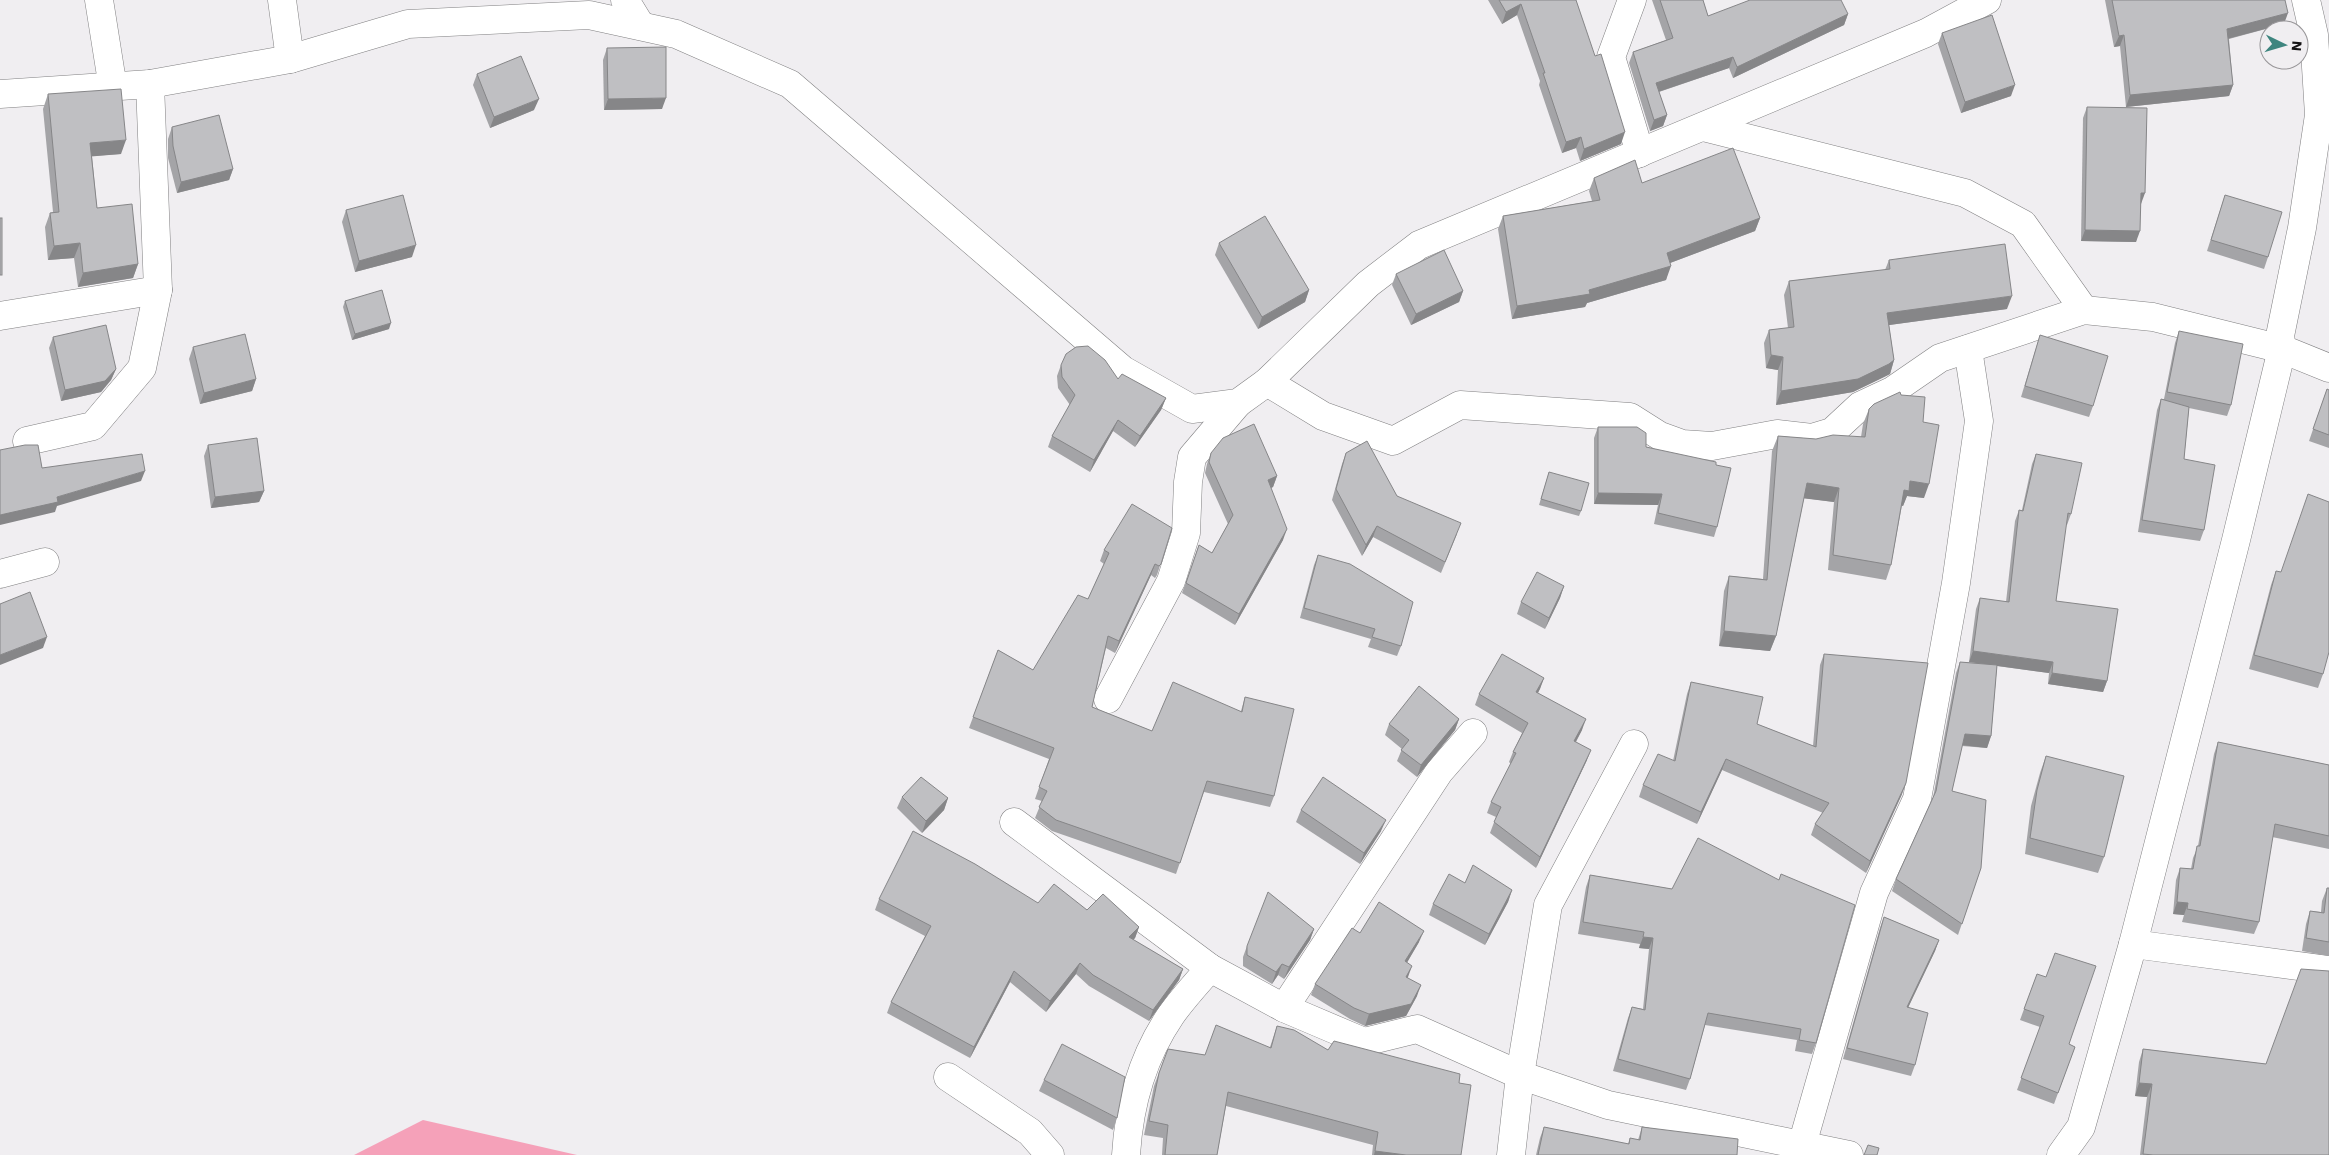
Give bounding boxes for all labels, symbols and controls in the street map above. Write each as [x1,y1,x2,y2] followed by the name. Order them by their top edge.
[2259,20,2309,70] north arrow
[2289,40,2305,52] text: N

